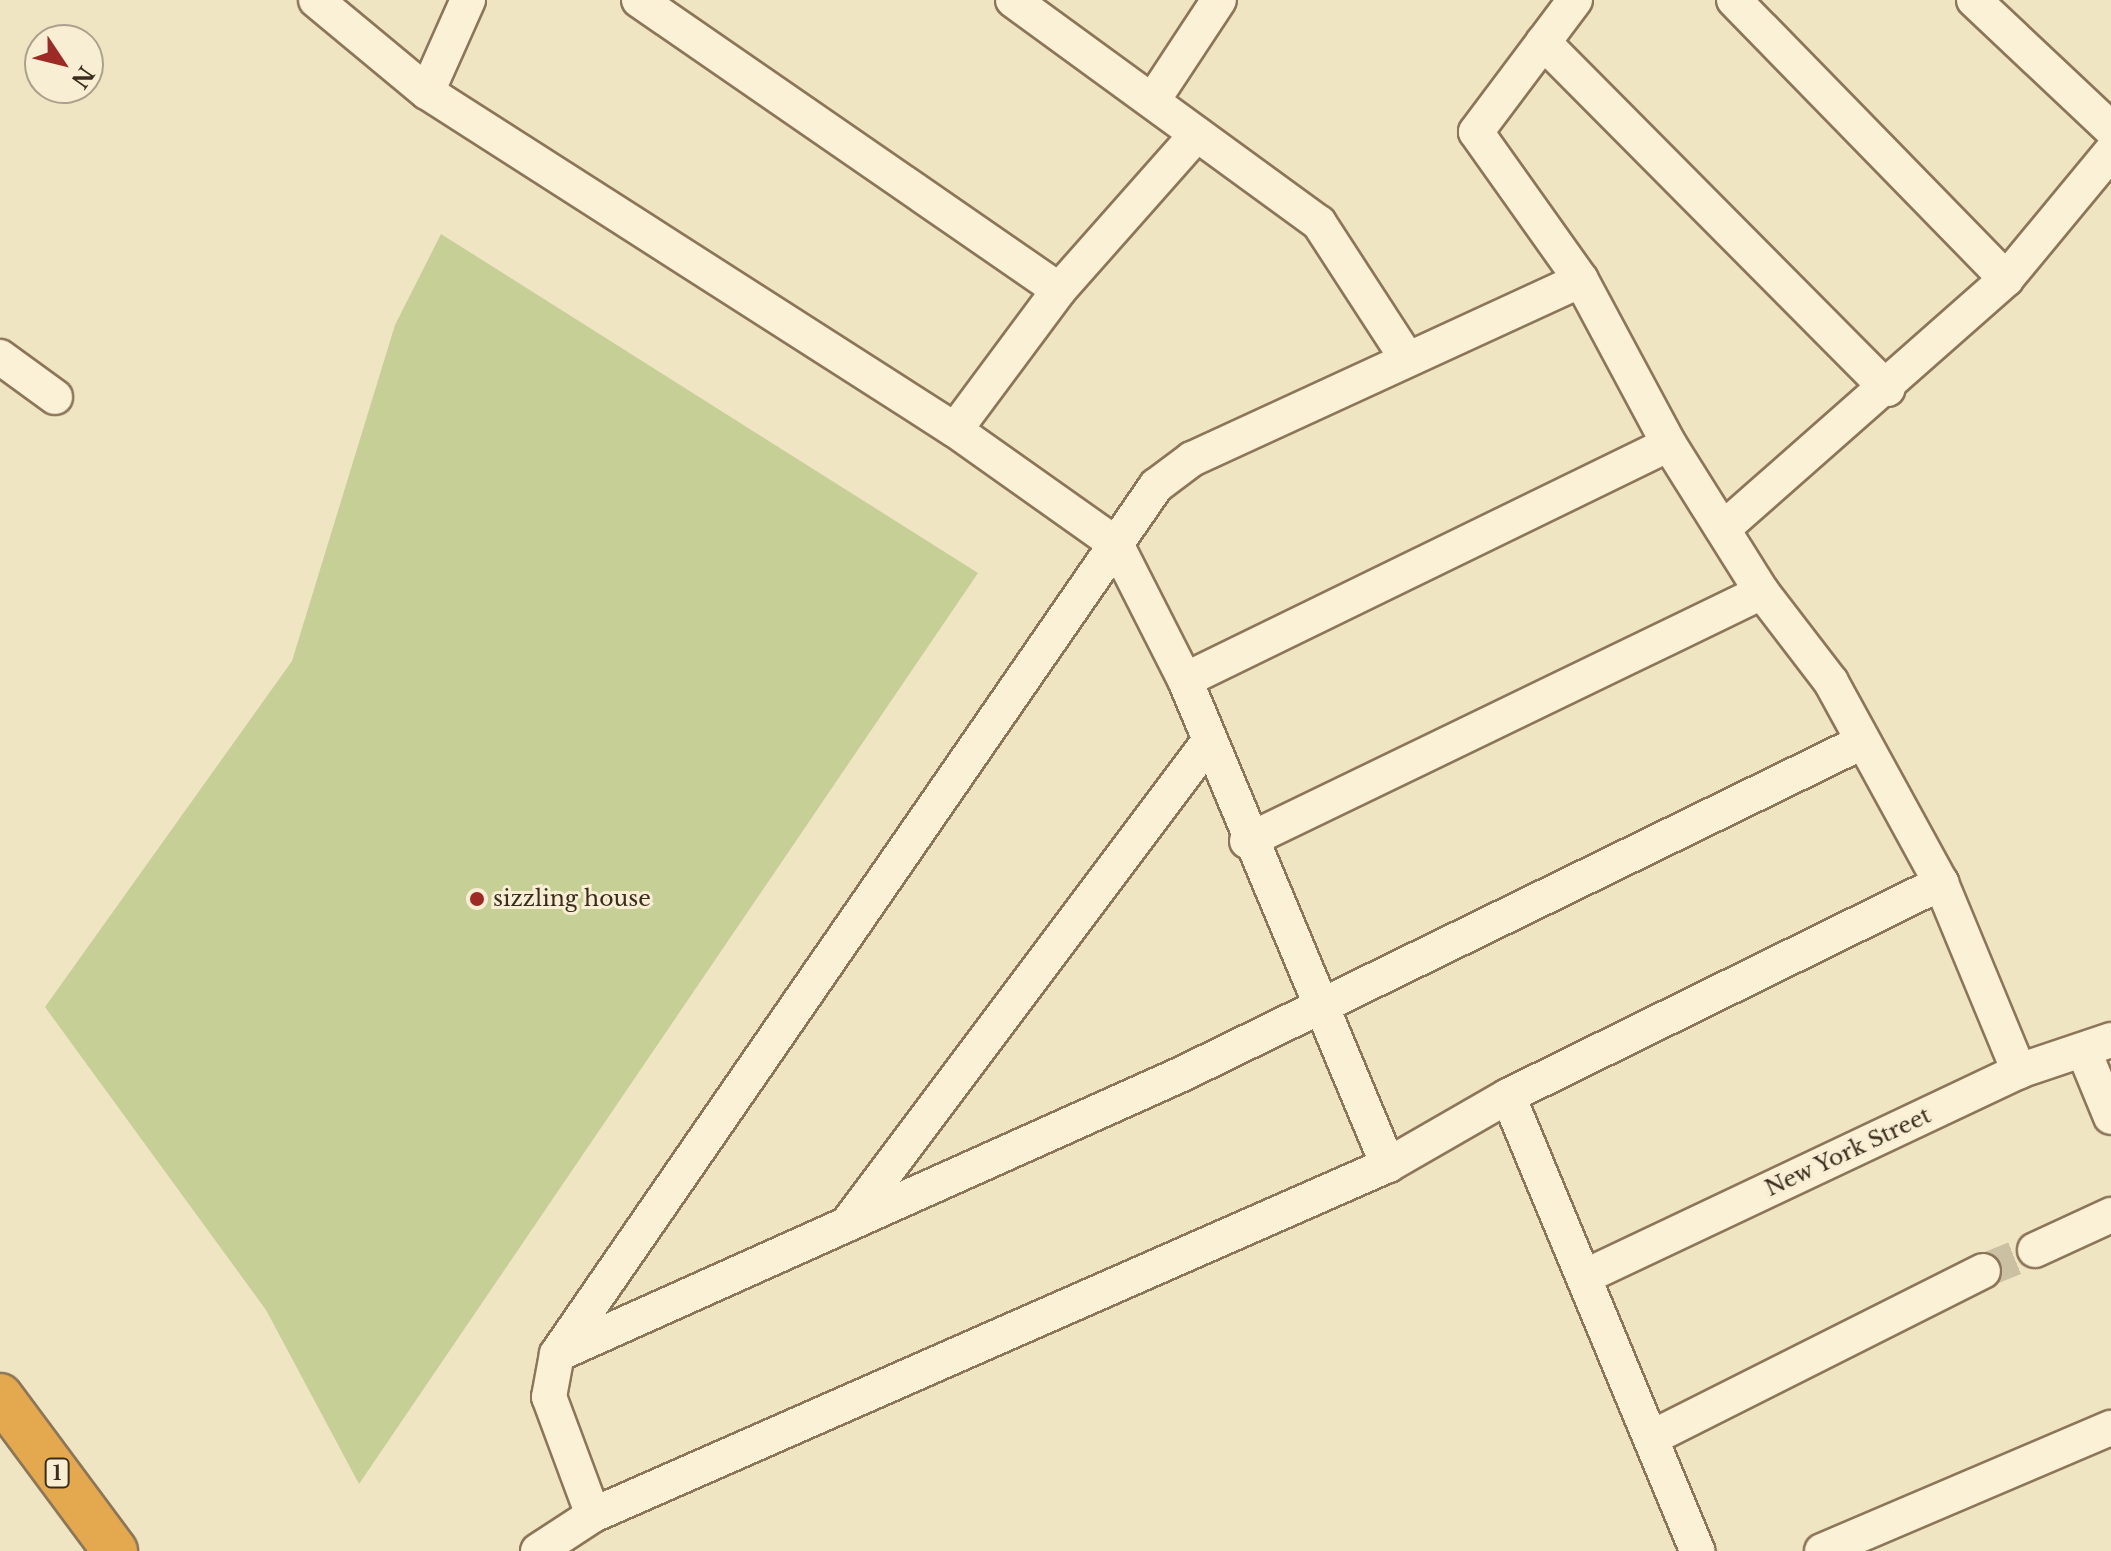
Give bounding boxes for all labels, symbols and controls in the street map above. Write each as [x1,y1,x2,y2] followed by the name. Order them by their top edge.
[24,24,104,104] north arrow
[65,61,99,93] text: N
[493,886,651,912] place label: sizzling house
[468,890,486,908] marker: sizzling house
[1760,1102,1936,1202] street label: New York Street
[43,1457,71,1489] road number: 1

